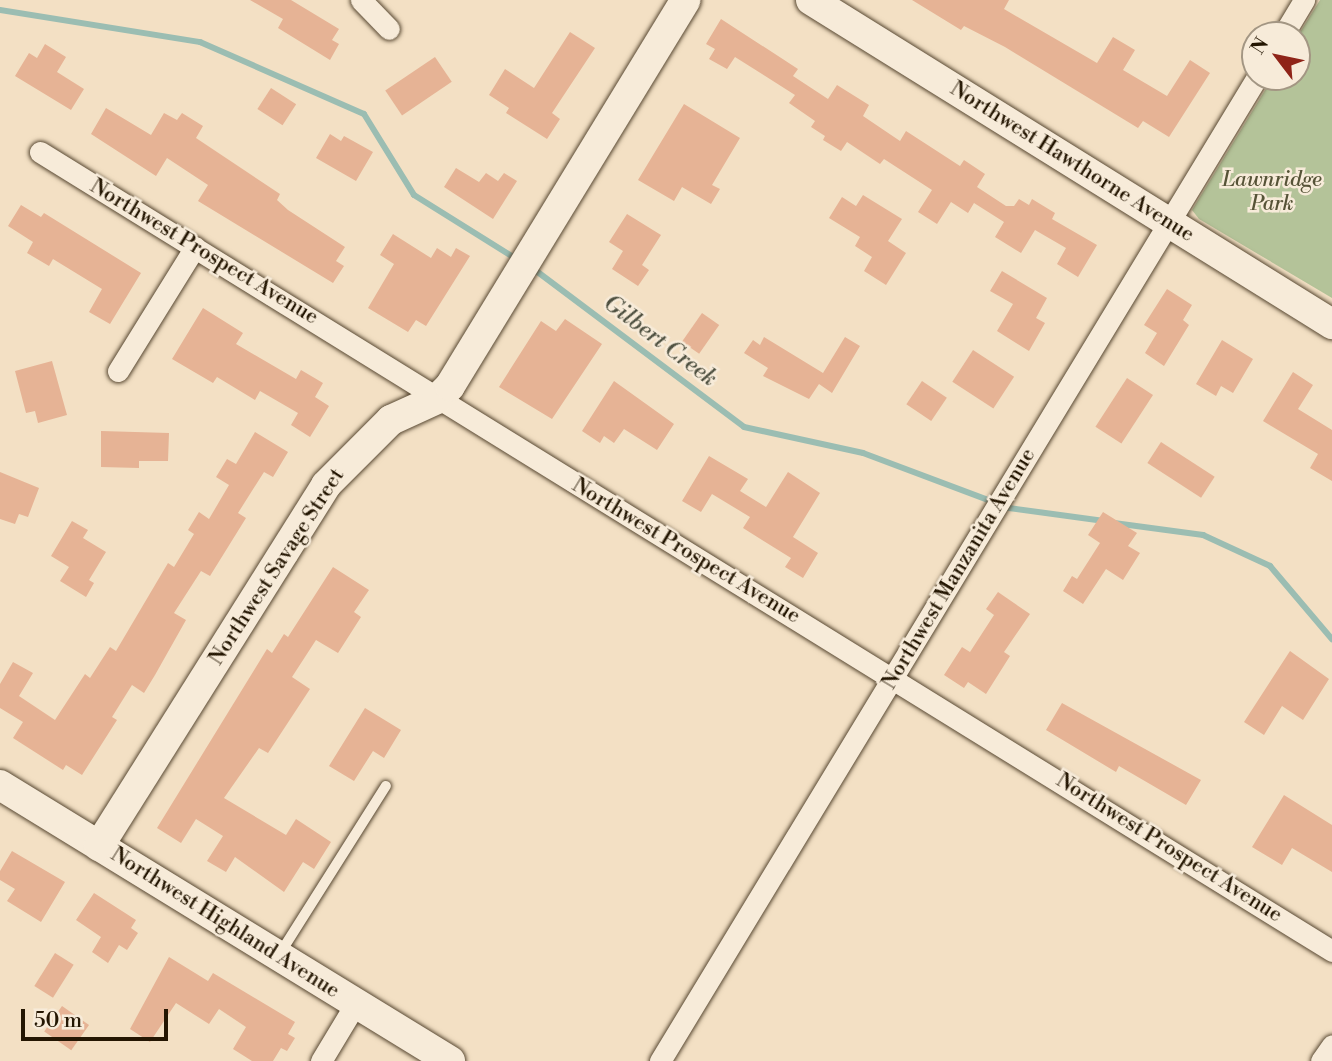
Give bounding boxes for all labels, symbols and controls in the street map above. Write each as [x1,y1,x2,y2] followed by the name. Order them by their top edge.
[1241,21,1311,91] north arrow
[1246,33,1274,59] text: N
[945,76,1199,248] street label: Northwest Hawthorne Avenue
[1222,167,1322,217] park label: Lawnridge Park
[85,174,323,330] street label: Northwest Prospect Avenue
[598,289,722,393] water label: Gilbert Creek
[877,444,1041,694] street label: Northwest Manzanita Avenue
[204,464,350,670] street label: Northwest Savage Street
[567,473,805,629] street label: Northwest Prospect Avenue
[1051,768,1287,928] street label: Northwest Prospect Avenue
[106,842,344,1004] street label: Northwest Highland Avenue
[24,995,172,1038] scale bar
[34,1008,82,1034] text: 50 m

